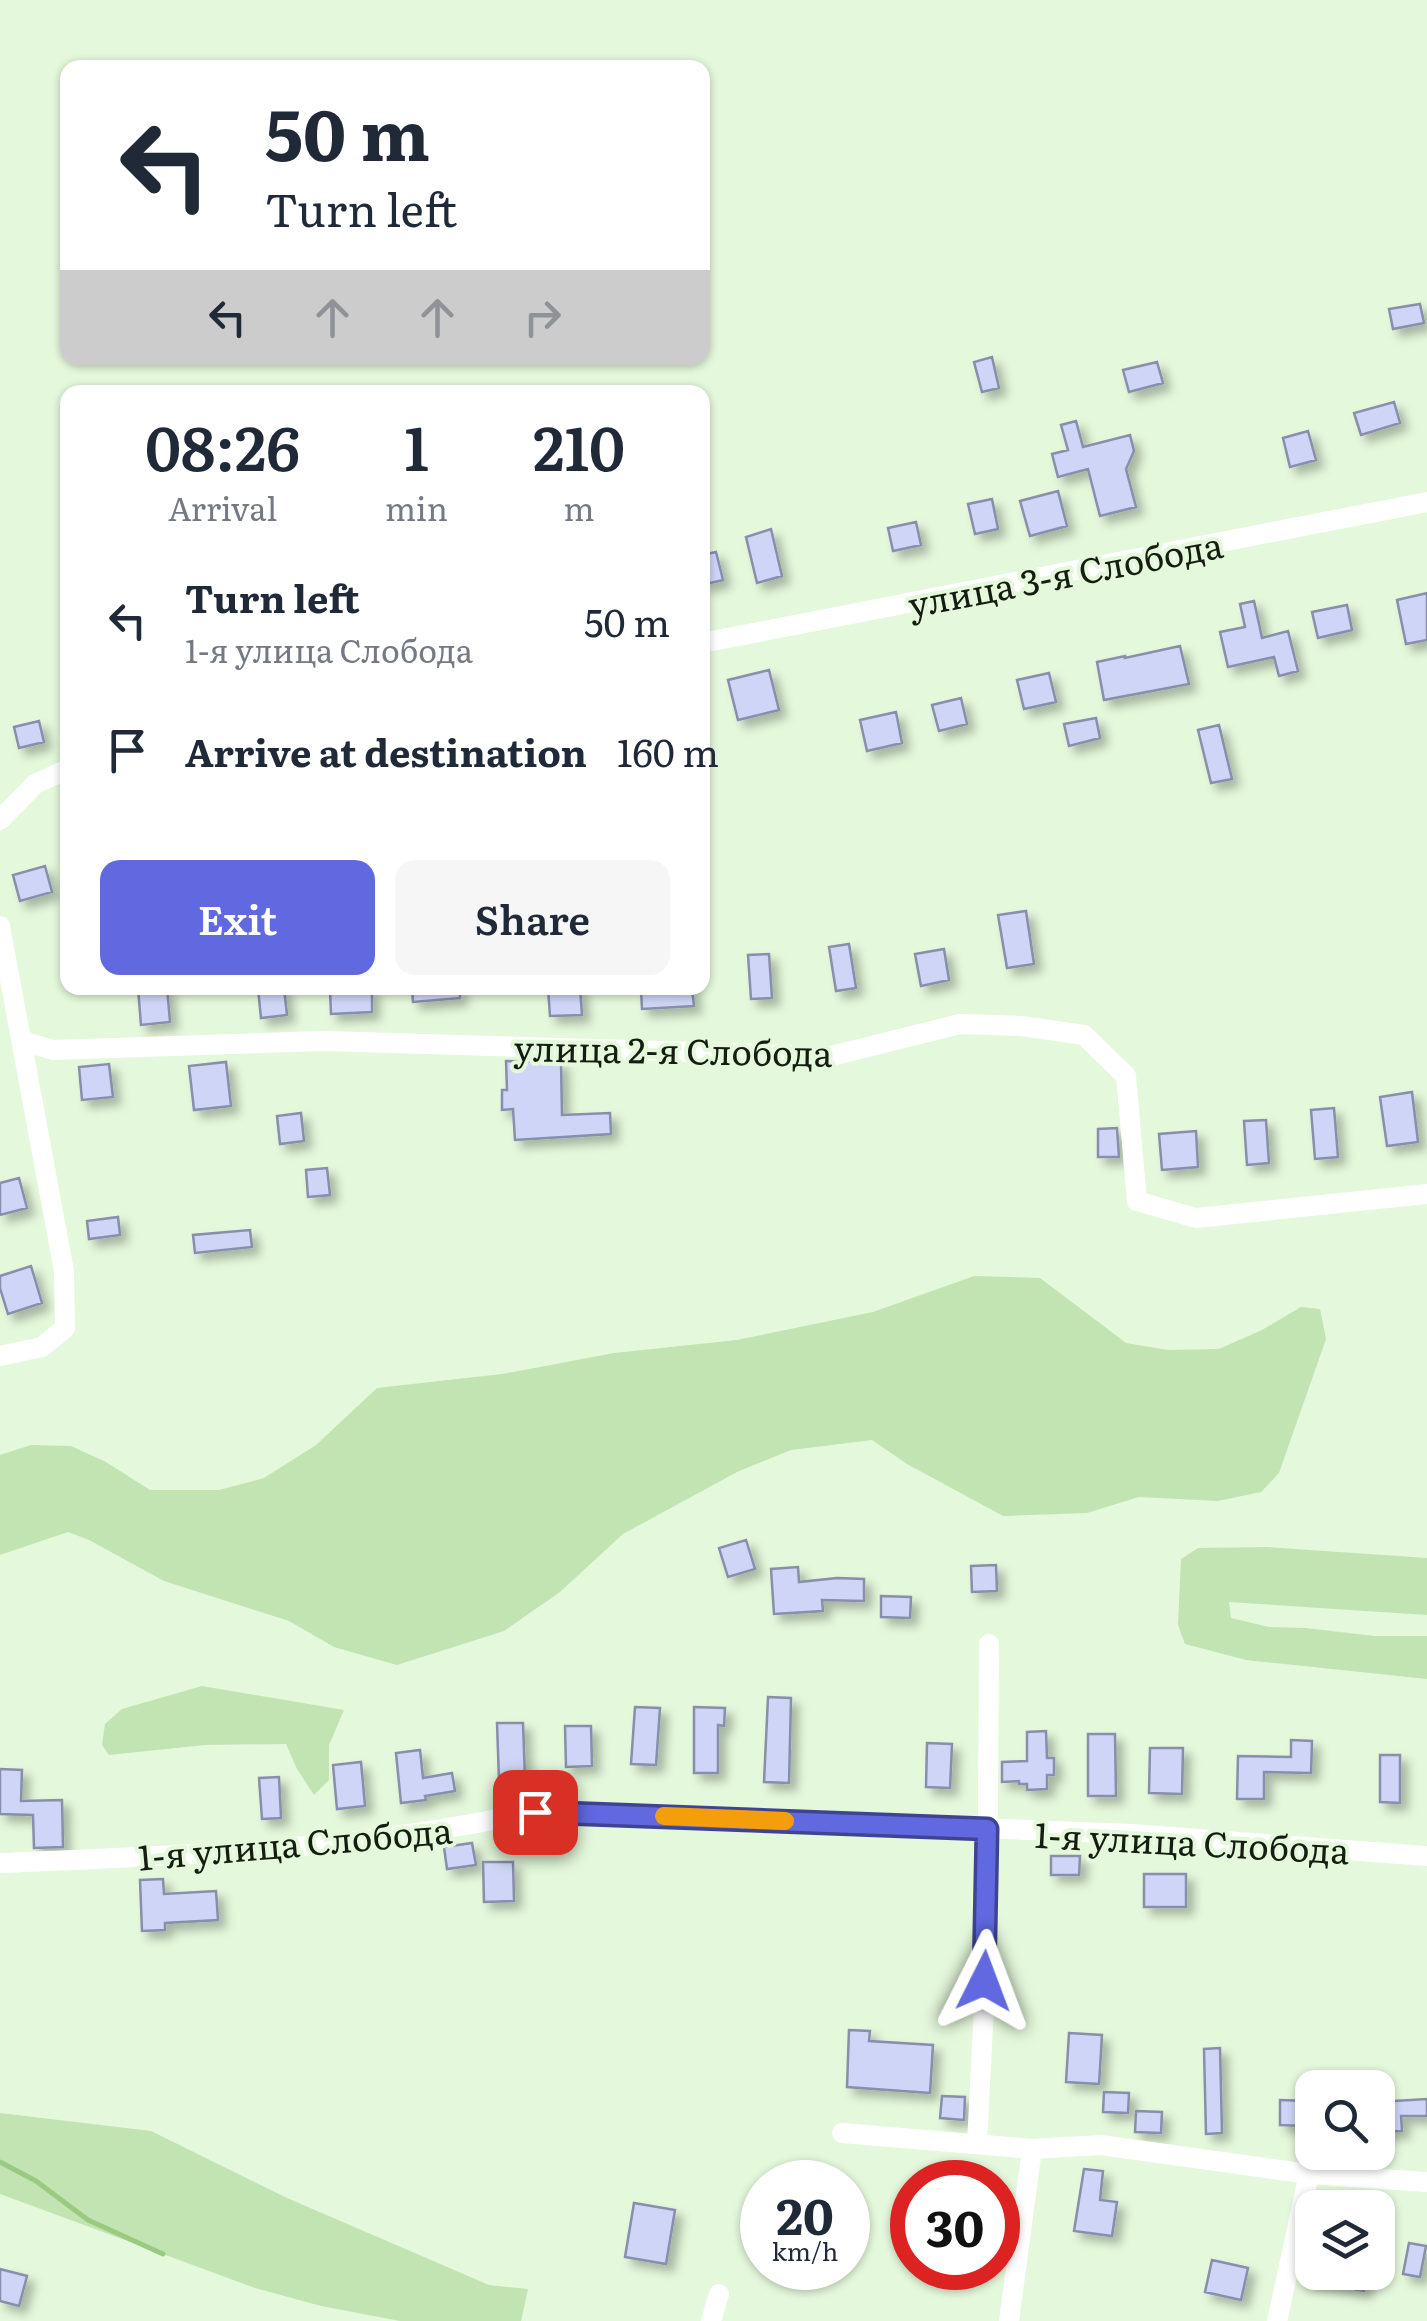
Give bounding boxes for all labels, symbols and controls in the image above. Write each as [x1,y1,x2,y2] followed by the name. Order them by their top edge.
[265,79,430,183] text: 50 m
[100,100,230,230] icon: left
[265,174,457,241] text: Turn left
[200,290,255,345] icon: left
[305,290,360,345] icon: ahead
[410,290,465,345] icon: ahead
[515,290,570,345] icon: right
[145,400,300,489] text: 08:26
[404,400,429,489] text: 1
[533,400,625,489] text: 210
[168,483,277,531] text: Arrival
[385,483,448,531] text: min
[563,483,595,531] text: m
[903,517,1227,629] street label: улица 3-я Слобода
[185,568,360,625] text: Turn left
[584,592,670,649] text: 50 m
[100,593,155,648] icon: left
[185,625,473,673] text: 1-я улица Слобода
[185,722,587,779] text: Arrive at destination
[617,722,719,779] text: 160 m
[100,723,155,778] icon: arrive
[100,860,375,975] button: Exit
[395,860,670,975] button: Share
[513,1020,833,1078] street label: улица 2-я Слобода
[493,1770,578,1855] pin
[508,1785,563,1840] icon: arrive
[136,1802,454,1882] street label: 1-я улица Слобода
[1033,1807,1351,1875] street label: 1-я улица Слобода
[932,1929,1036,2033] position arrow
[1295,2070,1395,2290] map controls
[1295,2070,1395,2170] button: search
[890,2160,1020,2290] speed limit sign: 30
[776,2176,834,2250] text: 20
[1295,2190,1395,2290] button: layers
[772,2232,838,2269] text: km/h

